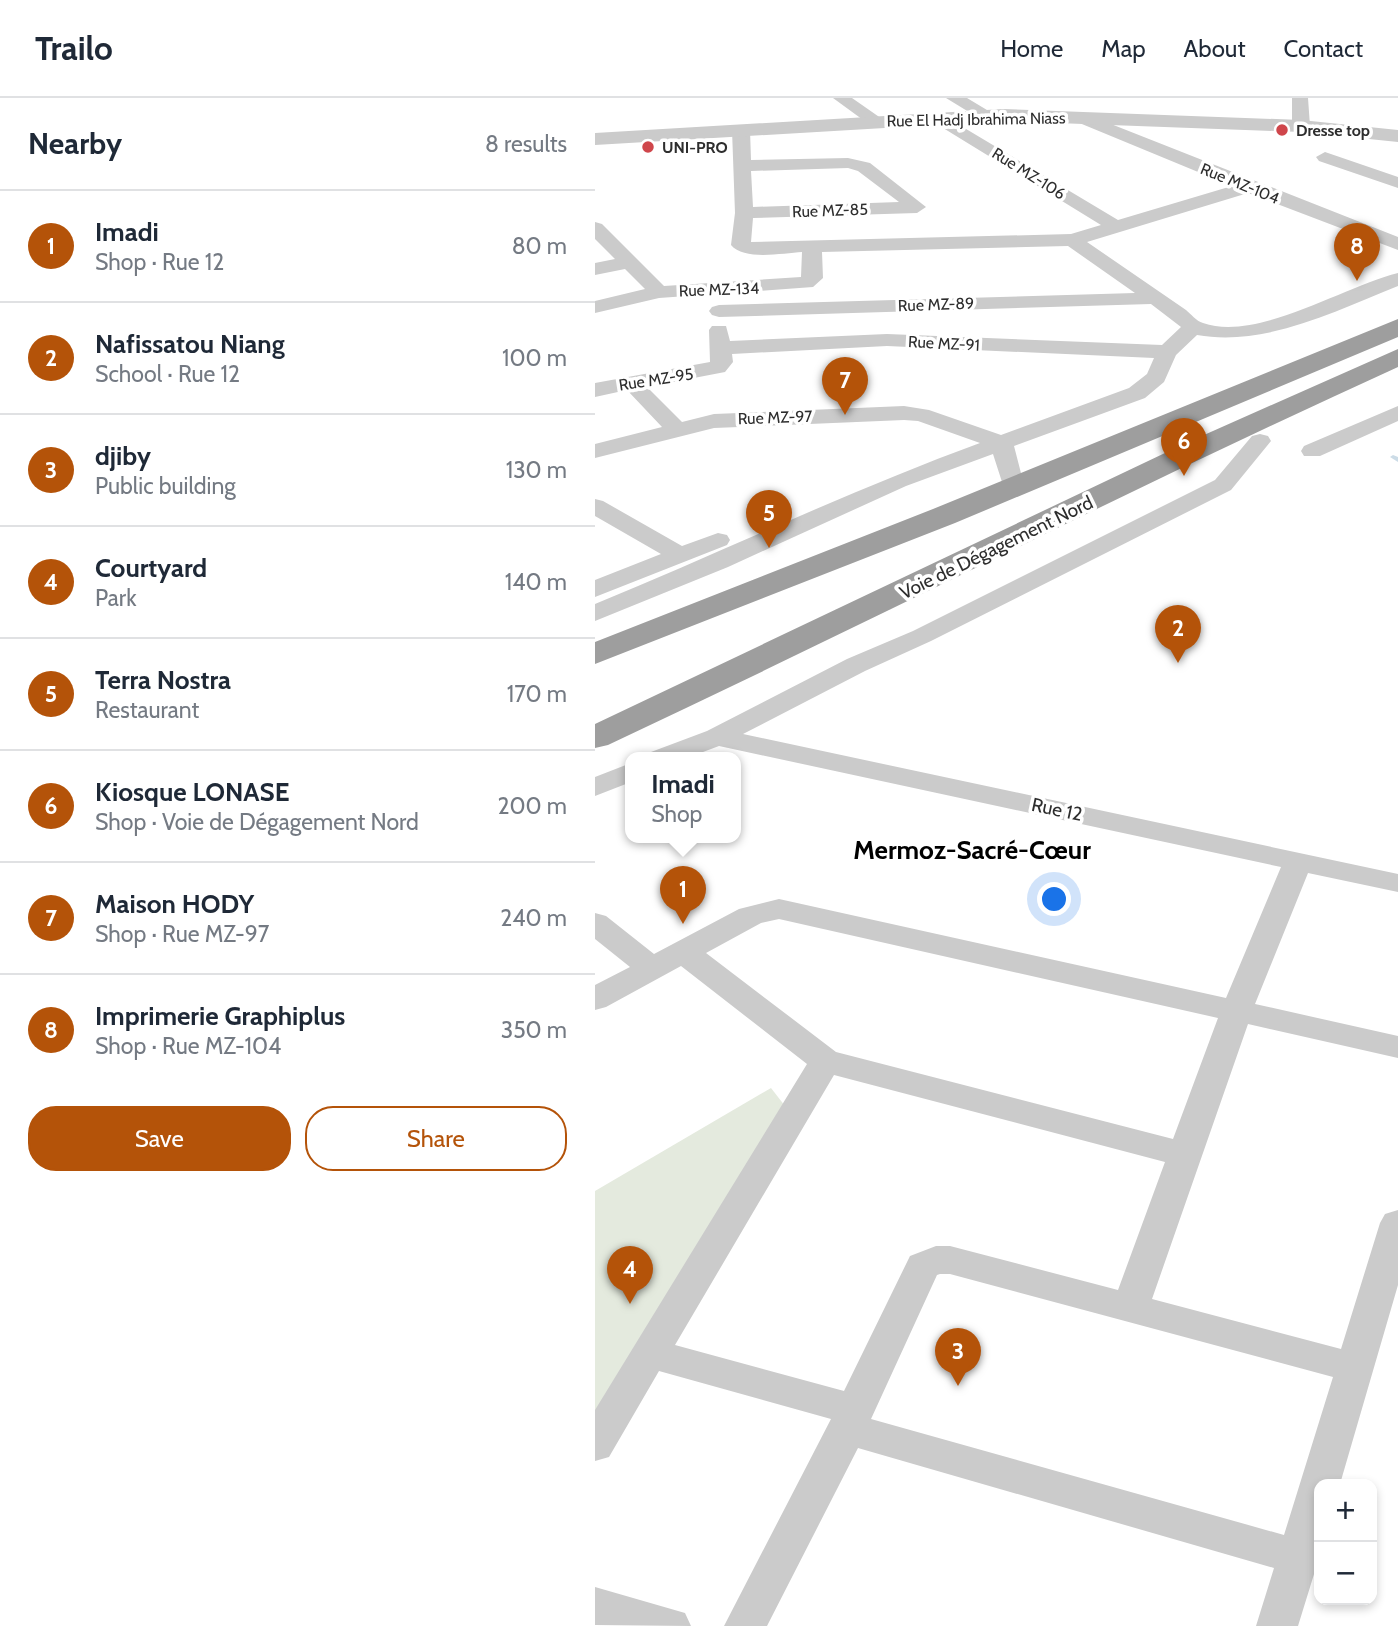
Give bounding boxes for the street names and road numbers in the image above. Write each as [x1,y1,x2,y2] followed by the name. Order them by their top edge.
[886,108,1066,131] street label: Rue El Hadj Ibrahima Niass
[989,143,1069,203] street label: Rue MZ-106
[1198,159,1282,208] street label: Rue MZ-104
[792,200,868,221] street label: Rue MZ-85
[678,279,760,300] street label: Rue MZ-134
[898,294,975,315] street label: Rue MZ-89
[908,332,980,355] street label: Rue MZ-91
[617,364,695,395] street label: Rue MZ-95
[737,407,813,428] street label: Rue MZ-97
[896,491,1097,604] street label: Voie de Dégagement Nord
[1029,793,1084,826] street label: Rue 12

